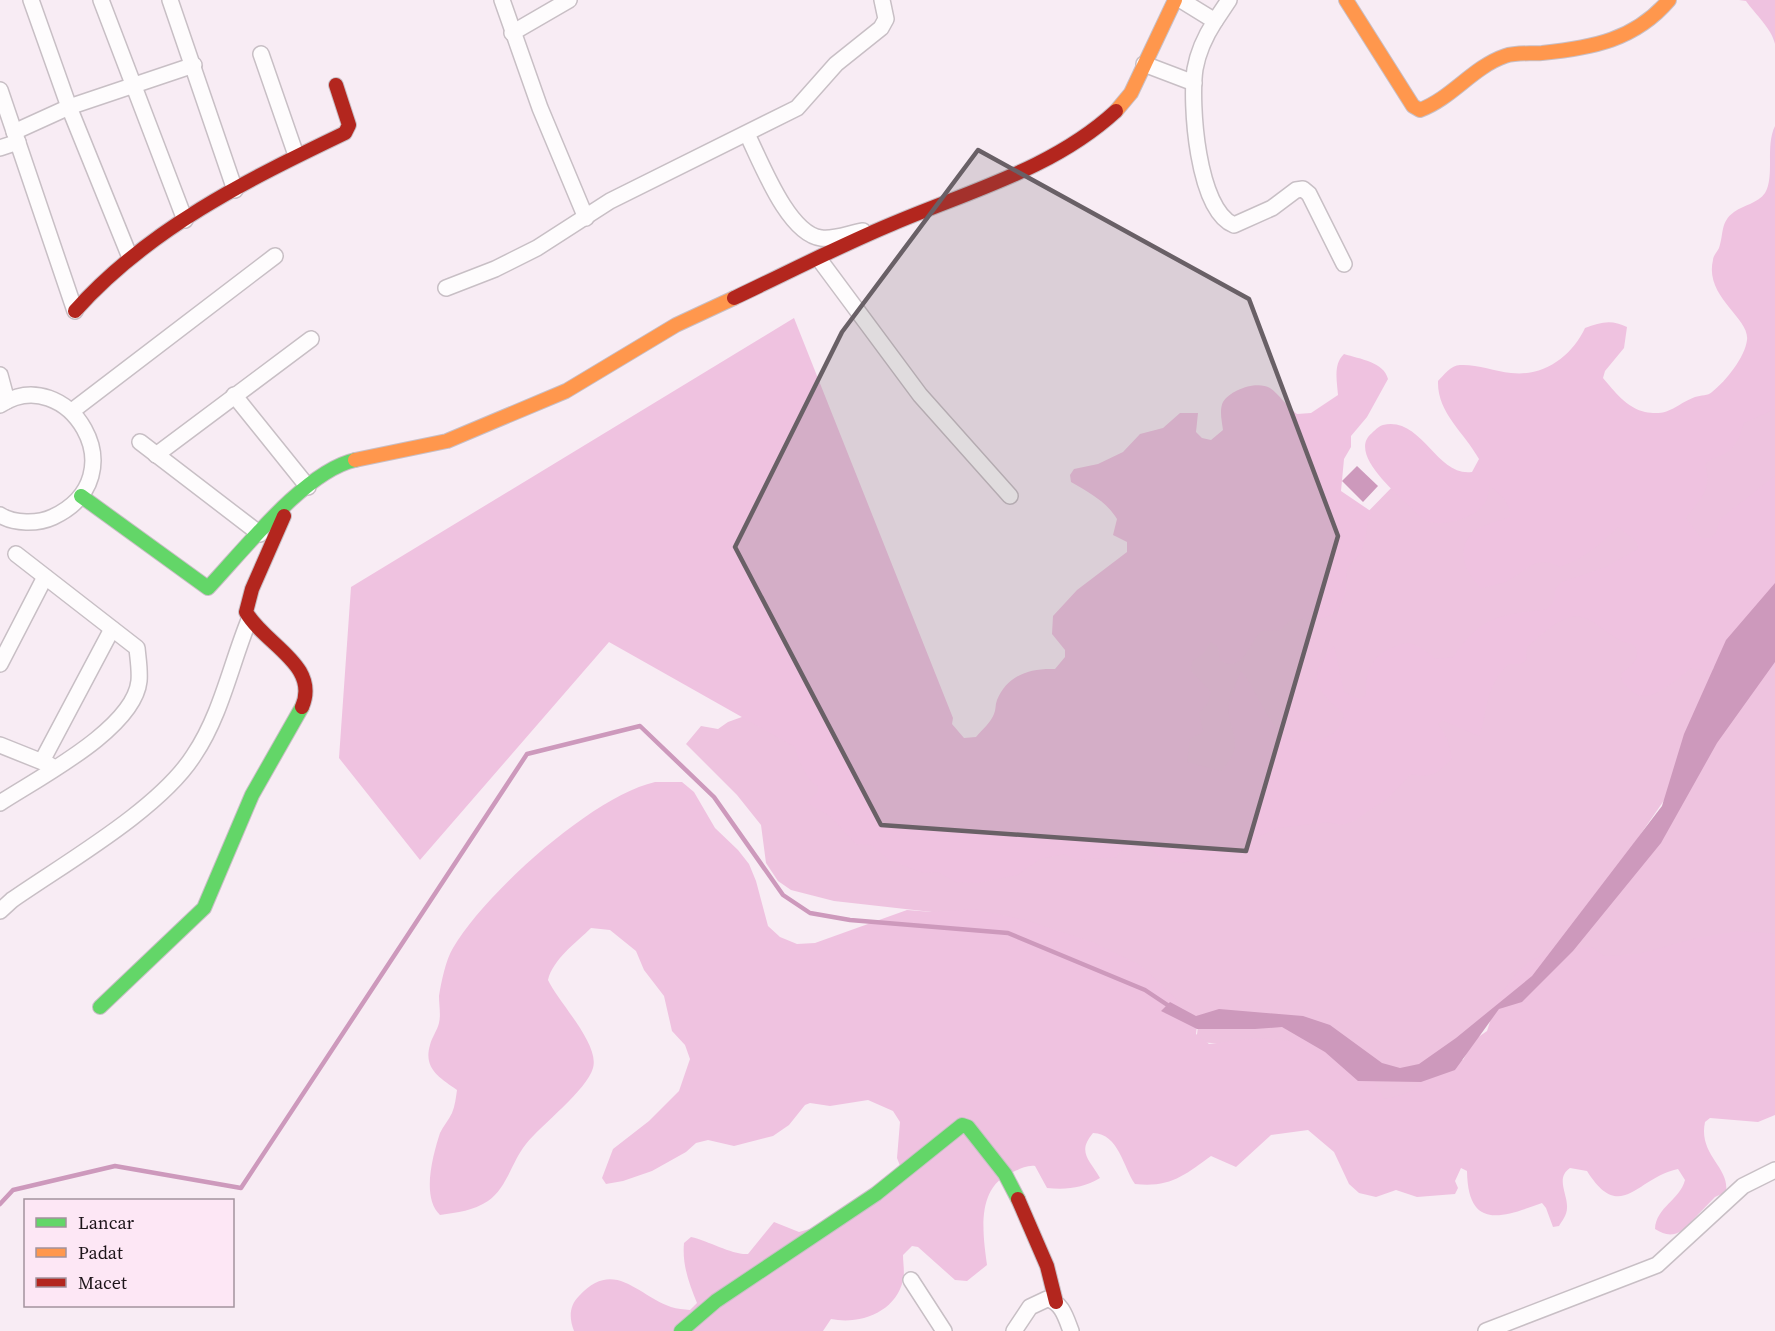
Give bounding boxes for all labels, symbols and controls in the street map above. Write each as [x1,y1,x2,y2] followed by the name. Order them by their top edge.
[24,1199,234,1307] legend
[78,1210,135,1235] text: Lancar
[78,1240,123,1265] text: Padat
[78,1270,127,1295] text: Macet

